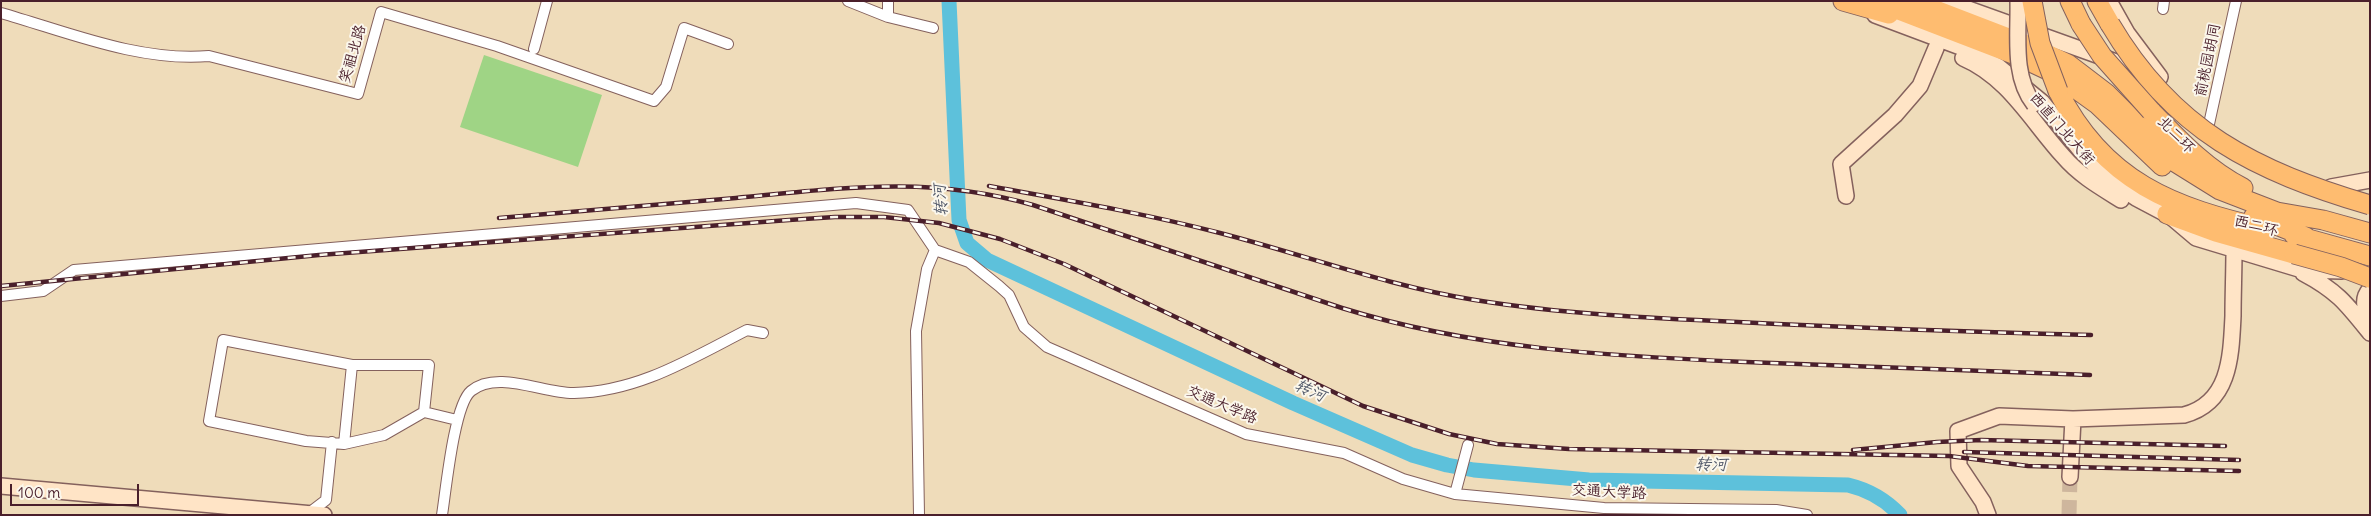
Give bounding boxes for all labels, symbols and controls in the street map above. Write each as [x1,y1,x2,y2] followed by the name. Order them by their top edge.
[2191,21,2225,99] street label: 前桃园胡同
[336,23,370,85] street label: 笑祖北路
[2026,89,2098,169] street label: 西直门北大街
[2154,113,2198,157] street label: 北二环
[930,183,952,217] water label: 转河
[2232,212,2280,240] street label: 西二环
[1291,376,1329,406] water label: 转河
[1184,382,1260,428] street label: 交通大学路
[1695,455,1727,475] water label: 转河
[12,474,141,506] scale bar
[1571,481,1647,503] street label: 交通大学路
[18,483,60,502] text: 100 m

